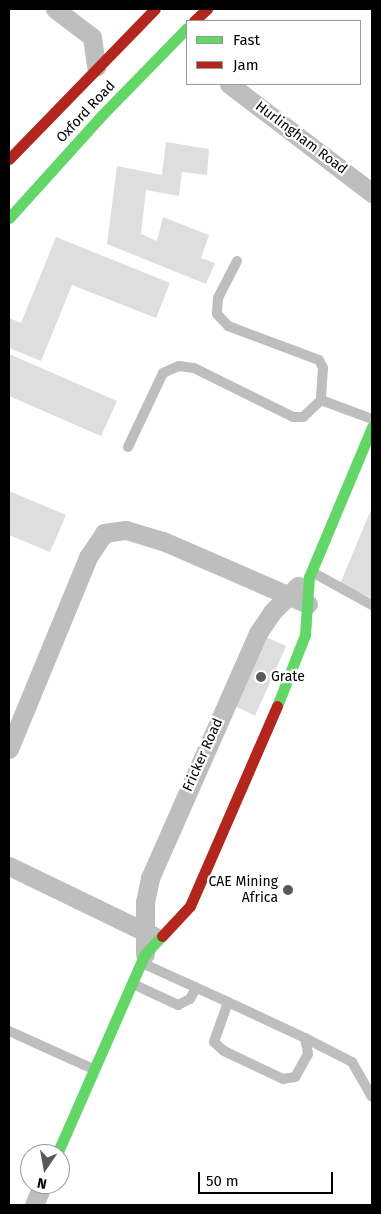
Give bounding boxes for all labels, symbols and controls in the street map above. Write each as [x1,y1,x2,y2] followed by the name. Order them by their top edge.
[186,20,361,85] legend
[233,31,260,49] text: Fast
[233,56,259,74] text: Jam
[53,78,119,146] street label: Oxford Road
[252,98,350,178] street label: Hurlingham Road
[271,669,305,685] place label: Grate
[255,671,267,683] marker: Grate
[179,716,227,794] street label: Fricker Road
[208,874,278,906] place label: CAE Mining Africa
[282,884,294,896] marker: CAE Mining Africa
[20,1144,70,1194] north arrow
[201,1162,336,1194] scale bar
[206,1172,239,1190] text: 50 m
[36,1174,48,1192] text: N

